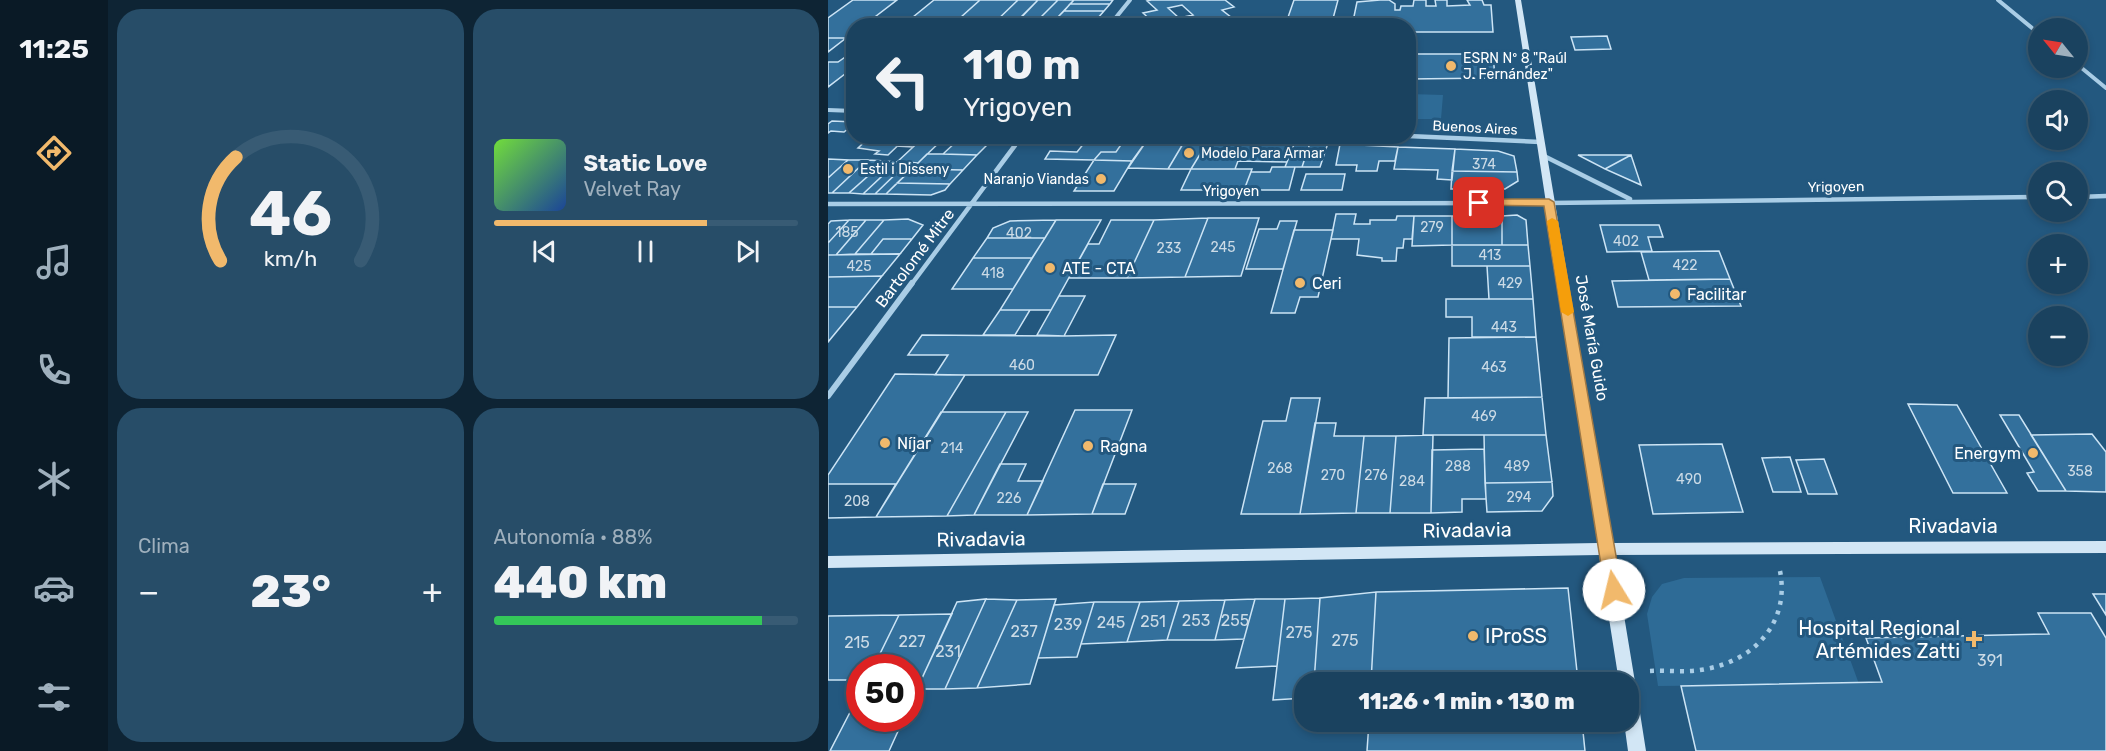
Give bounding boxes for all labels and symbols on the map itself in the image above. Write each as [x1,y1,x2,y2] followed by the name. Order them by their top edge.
[2028,18,2088,78] north arrow
[1463,50,1567,83] place label: ESRN Nº 8 "Raúl J. Fernández"
[1444,59,1458,73] marker: ESRN Nº 8 "Raúl J. Fernández"
[1432,117,1518,139] street label: Buenos Aires
[1201,145,1325,162] place label: Modelo Para Armar
[1182,146,1196,160] marker: Modelo Para Armar
[1472,156,1496,173] house number: 374
[860,161,950,178] place label: Estil i Disseny
[841,162,855,176] marker: Estil i Disseny
[984,171,1089,188] place label: Naranjo Viandas
[1094,172,1108,186] marker: Naranjo Viandas
[1453,177,1504,228] pin
[1807,178,1865,196] street label: Yrigoyen
[1203,183,1259,200] street label: Yrigoyen
[872,205,958,311] street label: Bartolomé Mitre
[1420,219,1444,236] house number: 279
[835,224,859,241] house number: 185
[1006,225,1032,242] house number: 402
[1613,233,1639,250] house number: 402
[1210,239,1236,256] house number: 245
[1156,240,1182,257] house number: 233
[1479,247,1501,264] house number: 413
[1672,257,1698,274] house number: 422
[846,258,872,275] house number: 425
[1062,259,1136,278] place label: ATE - CTA
[1043,261,1057,275] marker: ATE - CTA
[981,265,1005,282] house number: 418
[1572,273,1612,403] street label: José María Guido
[1312,274,1342,293] place label: Ceri
[1497,275,1523,292] house number: 429
[1293,276,1307,290] marker: Ceri
[1687,285,1746,304] place label: Facilitar
[1668,287,1682,301] marker: Facilitar
[1491,319,1517,336] house number: 443
[1009,357,1035,374] house number: 460
[1481,359,1507,376] house number: 463
[1471,408,1497,425] house number: 469
[897,434,931,453] place label: Níjar
[878,436,892,450] marker: Níjar
[1100,437,1147,456] place label: Ragna
[1081,439,1095,453] marker: Ragna
[941,440,964,457] house number: 214
[1954,444,2021,463] place label: Energym
[2026,446,2040,460] marker: Energym
[1445,458,1471,475] house number: 288
[1504,458,1530,475] house number: 489
[1267,460,1293,477] house number: 268
[2067,463,2093,480] house number: 358
[1321,467,1345,484] house number: 270
[1364,467,1388,484] house number: 276
[1676,471,1702,488] house number: 490
[1399,473,1425,490] house number: 284
[1506,489,1532,506] house number: 294
[997,490,1021,507] house number: 226
[844,493,870,510] house number: 208
[1908,514,1998,538] street label: Rivadavia
[1422,517,1512,543] street label: Rivadavia
[936,526,1026,552] street label: Rivadavia
[1582,558,1646,622] position arrow
[1182,611,1210,630] house number: 253
[1221,611,1249,630] house number: 255
[1140,612,1166,631] house number: 251
[1097,613,1125,632] house number: 245
[1054,615,1082,634] house number: 239
[1798,616,1960,663] place label: Hospital Regional Artémides Zatti
[1010,622,1038,641] house number: 237
[1285,623,1313,642] house number: 275
[1485,624,1547,648] place label: IProSS
[1466,629,1480,643] marker: IProSS
[1965,630,1983,648] marker: Hospital Regional Artémides Zatti
[1331,631,1359,650] house number: 275
[899,632,926,651] house number: 227
[844,633,870,652] house number: 215
[935,642,961,661] house number: 231
[1977,651,2003,670] house number: 391
[846,654,924,732] speed limit sign: 50

